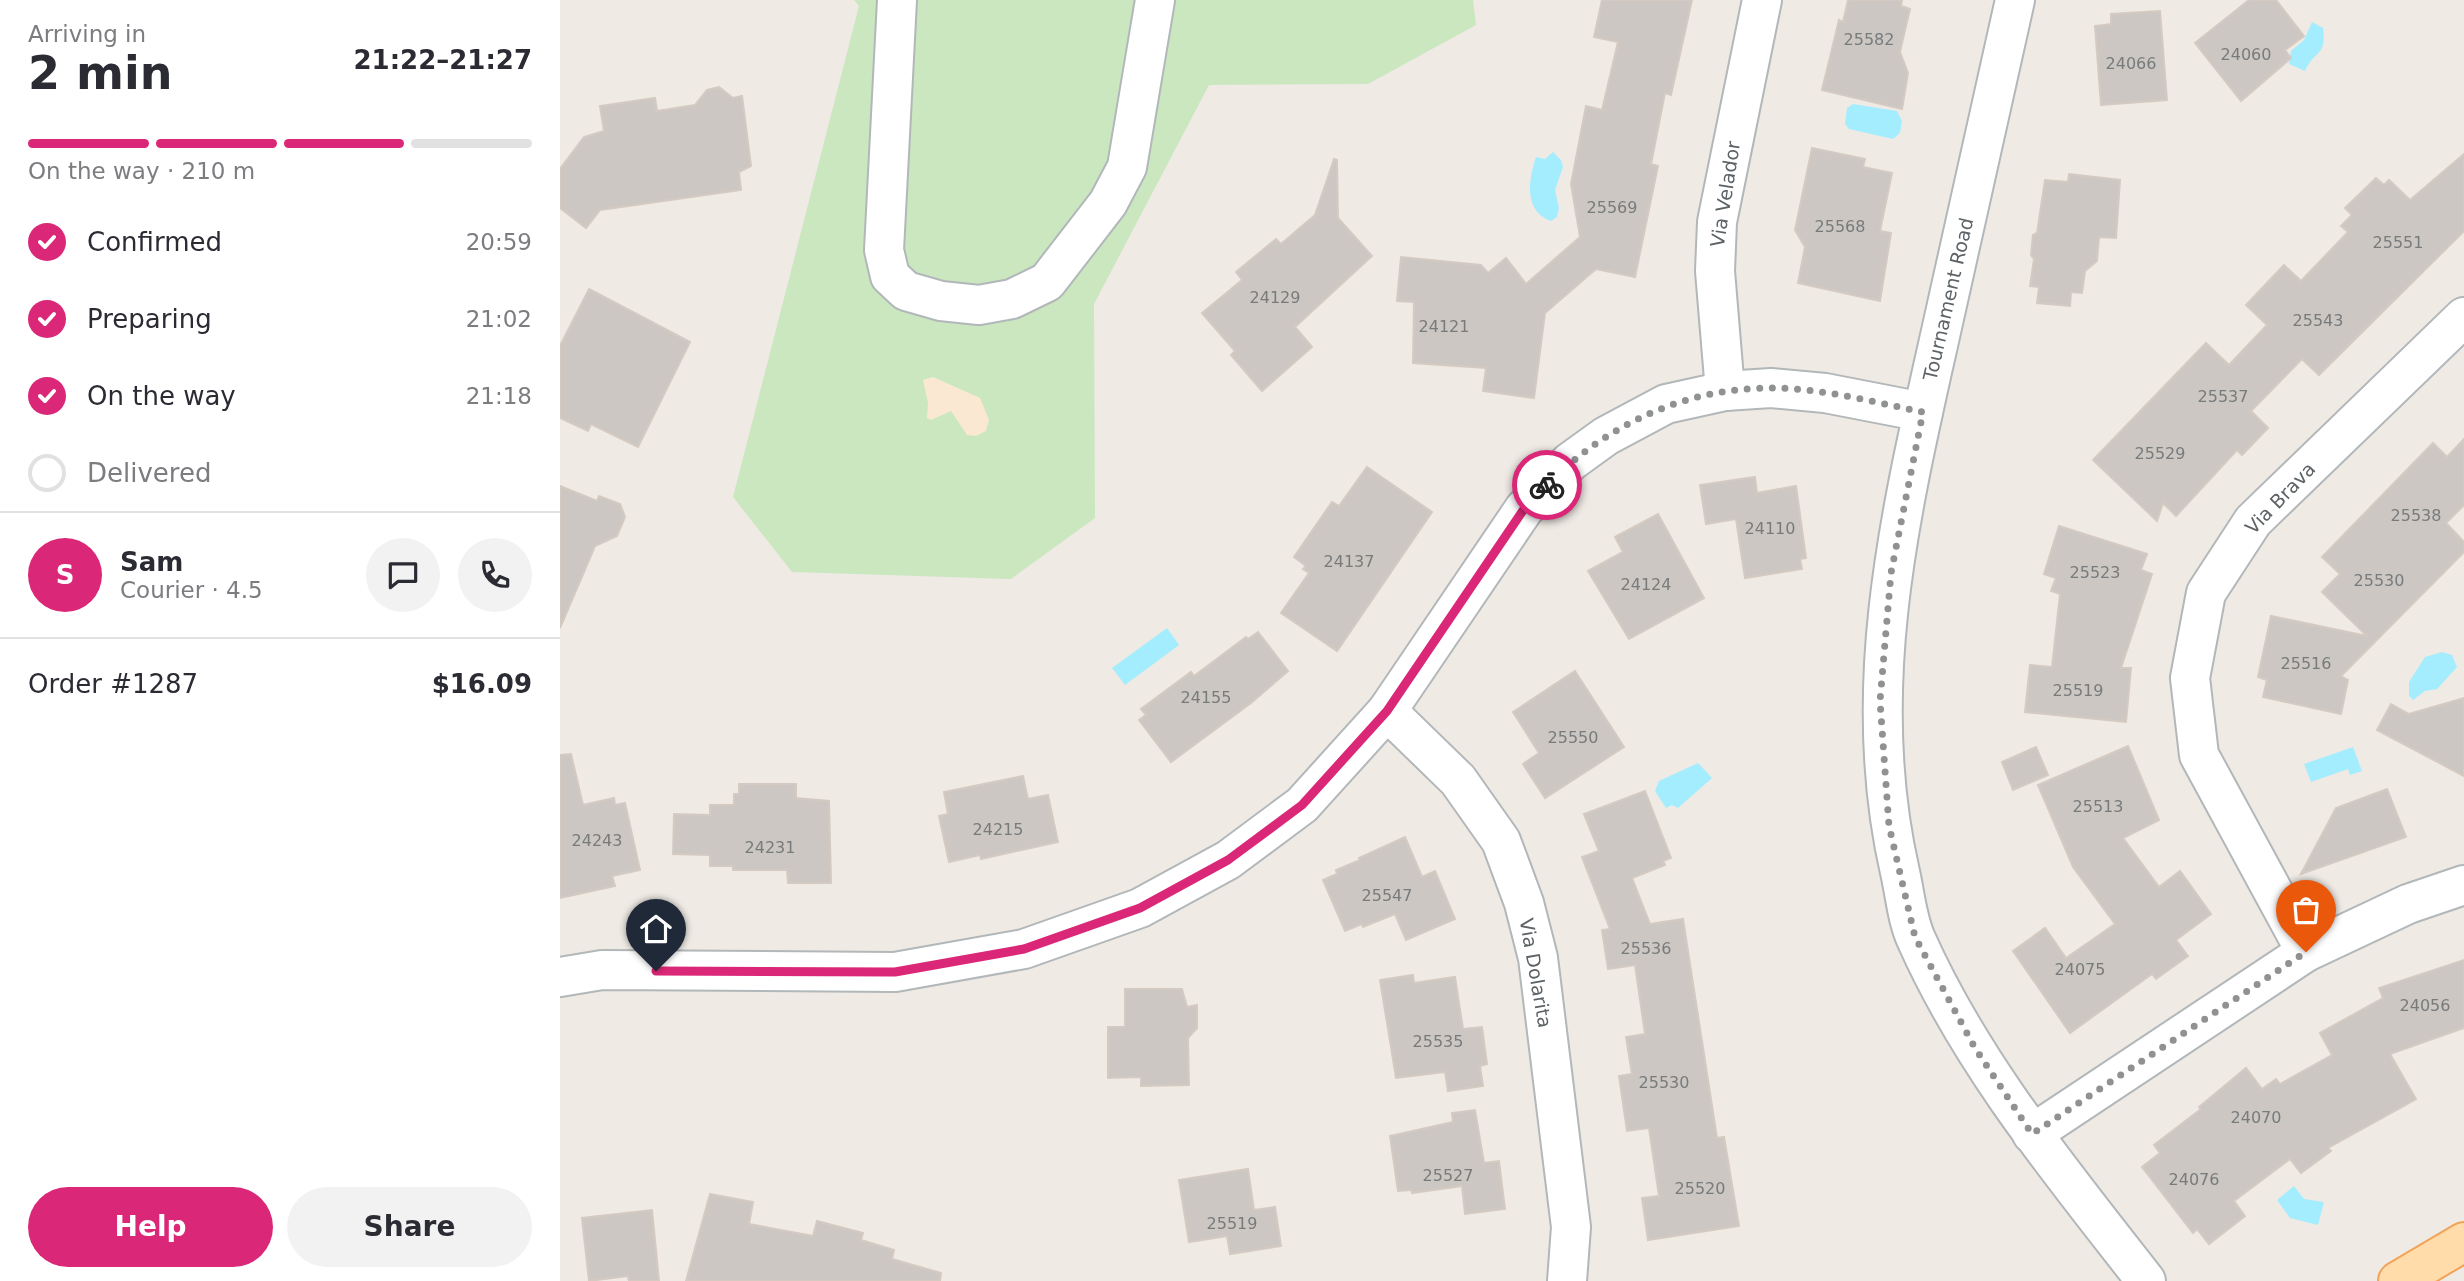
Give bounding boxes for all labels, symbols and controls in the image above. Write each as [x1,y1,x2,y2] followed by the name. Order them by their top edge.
[28,21,146,47] text: Arriving in
[1844,30,1894,49] house number: 25582
[353,45,532,75] text: 21:22–21:27
[2221,45,2271,64] house number: 24060
[28,46,172,100] text: 2 min
[2106,54,2156,73] house number: 24066
[1706,139,1744,249] street label: Via Velador
[28,158,255,184] text: On the way · 210 m
[1587,198,1637,217] house number: 25569
[1918,215,1977,384] street label: Tournament Road
[1815,217,1865,236] house number: 25568
[28,223,66,261] icon: check
[87,227,222,257] text: Confirmed
[466,229,532,255] text: 20:59
[2373,233,2423,252] house number: 25551
[1250,288,1300,307] house number: 24129
[28,300,66,338] icon: check
[87,304,212,334] text: Preparing
[466,306,532,332] text: 21:02
[2293,311,2343,330] house number: 25543
[1419,317,1469,336] house number: 24121
[28,377,66,415] icon: check
[87,381,236,411] text: On the way
[466,383,532,409] text: 21:18
[2198,387,2248,406] house number: 25537
[2135,444,2185,463] house number: 25529
[1512,450,1582,520] courier
[87,458,211,488] text: Delivered
[2241,458,2319,538] street label: Via Brava
[1528,466,1566,504] icon: bike
[2391,506,2441,525] house number: 25538
[1745,519,1795,538] house number: 24110
[366,538,440,612] button: chat
[458,538,532,612] button: phone
[120,547,183,577] text: Sam
[1324,552,1374,571] house number: 24137
[56,560,74,590] text: S
[2070,563,2120,582] house number: 25523
[2354,571,2404,590] house number: 25530
[1621,575,1671,594] house number: 24124
[120,577,263,603] text: Courier · 4.5
[2281,654,2331,673] house number: 25516
[28,669,198,699] text: Order #1287
[432,669,532,699] text: $16.09
[2053,681,2103,700] house number: 25519
[1181,688,1231,707] house number: 24155
[1548,728,1598,747] house number: 25550
[2073,797,2123,816] house number: 25513
[973,820,1023,839] house number: 24215
[572,831,622,850] house number: 24243
[745,838,795,857] house number: 24231
[2276,880,2336,952] pin
[1362,886,1412,905] house number: 25547
[2287,891,2325,929] icon: bag
[626,899,686,971] pin
[637,910,675,948] icon: home
[1516,916,1556,1030] street label: Via Dolarita
[1621,939,1671,958] house number: 25536
[2055,960,2105,979] house number: 24075
[2400,996,2450,1015] house number: 24056
[1413,1032,1463,1051] house number: 25535
[1639,1073,1689,1092] house number: 25530
[2231,1108,2281,1127] house number: 24070
[1423,1166,1473,1185] house number: 25527
[2169,1170,2219,1189] house number: 24076
[1675,1179,1725,1198] house number: 25520
[28,1187,273,1267] button: Help
[287,1187,532,1267] button: Share
[1207,1214,1257,1233] house number: 25519

